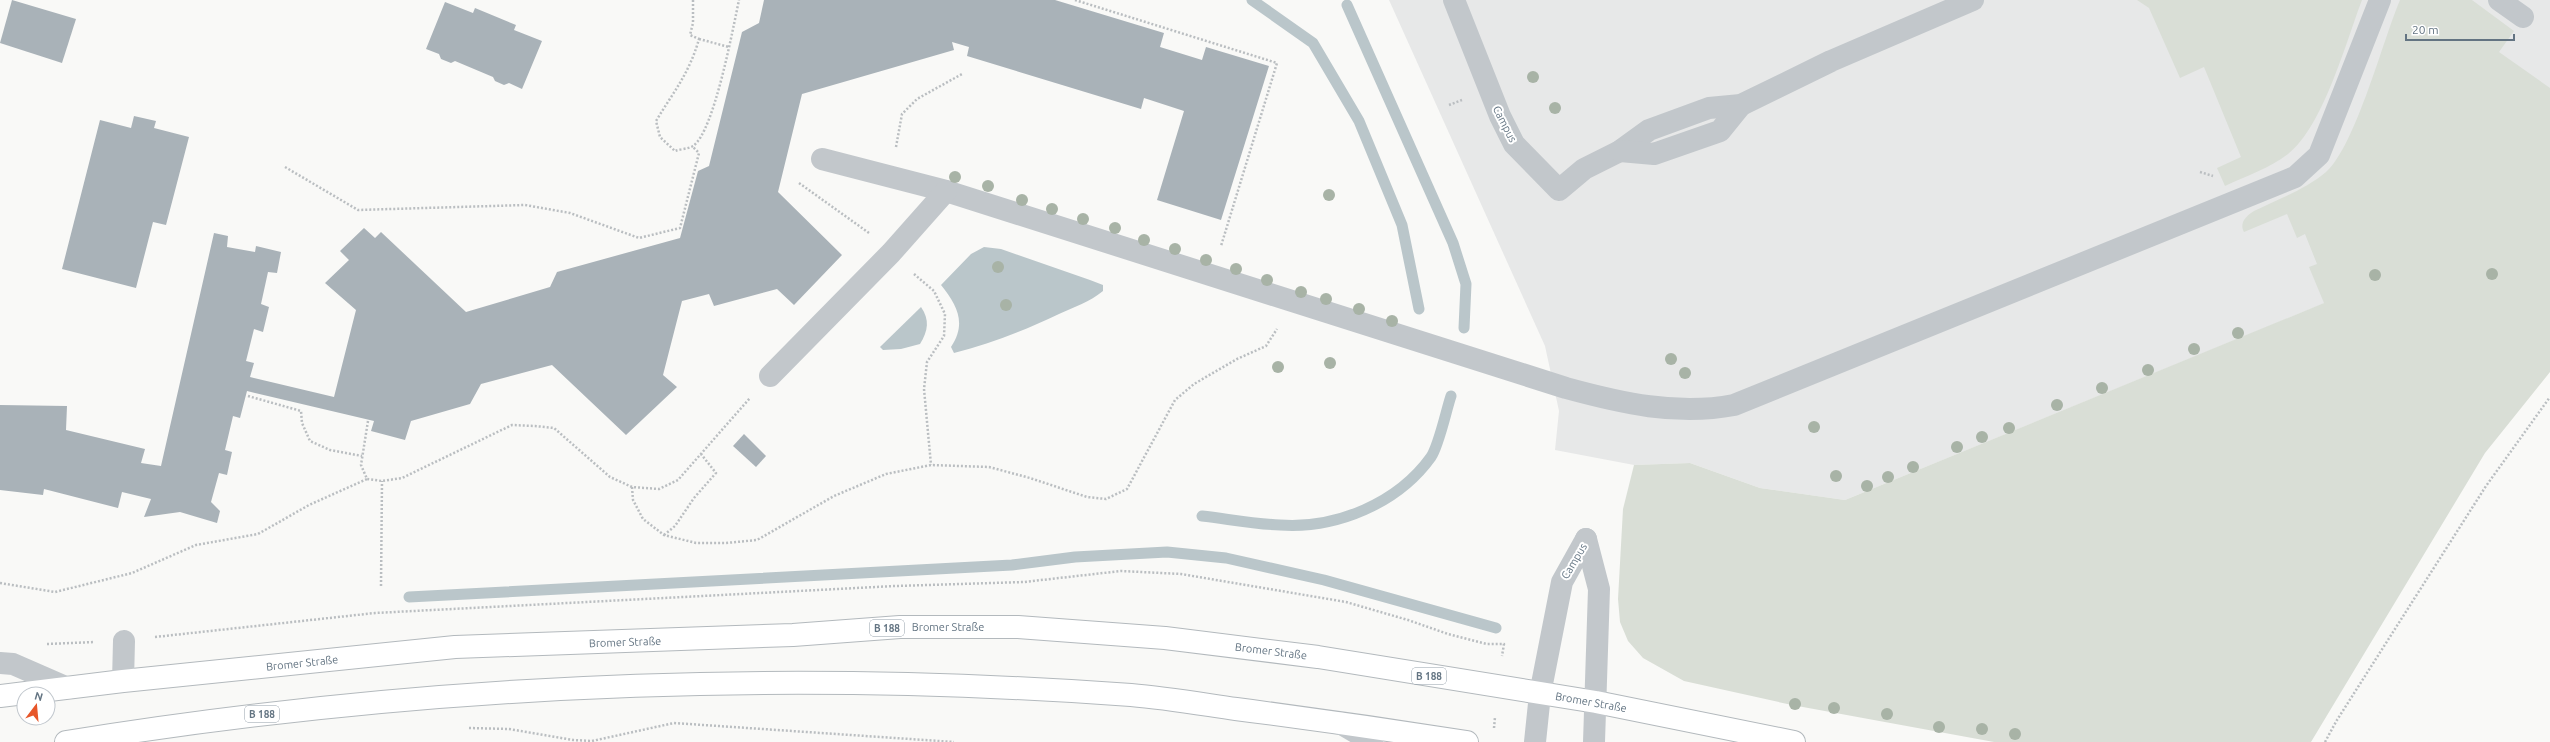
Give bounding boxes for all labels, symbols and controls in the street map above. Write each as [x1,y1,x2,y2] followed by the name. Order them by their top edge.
[2406,16,2514,42] scale bar
[2412,23,2439,36] text: 20 m
[1491,104,1519,144] street label: Campus
[1559,541,1589,581] street label: Campus
[870,620,904,636] road number: B 188
[912,621,984,633] street label: Bromer Straße
[589,635,661,649] street label: Bromer Straße
[1234,641,1308,661] street label: Bromer Straße
[265,653,339,673] street label: Bromer Straße
[1412,668,1446,684] road number: B 188
[16,686,56,726] north arrow
[33,689,44,703] text: N
[1554,690,1628,714] street label: Bromer Straße
[245,706,279,722] road number: B 188

